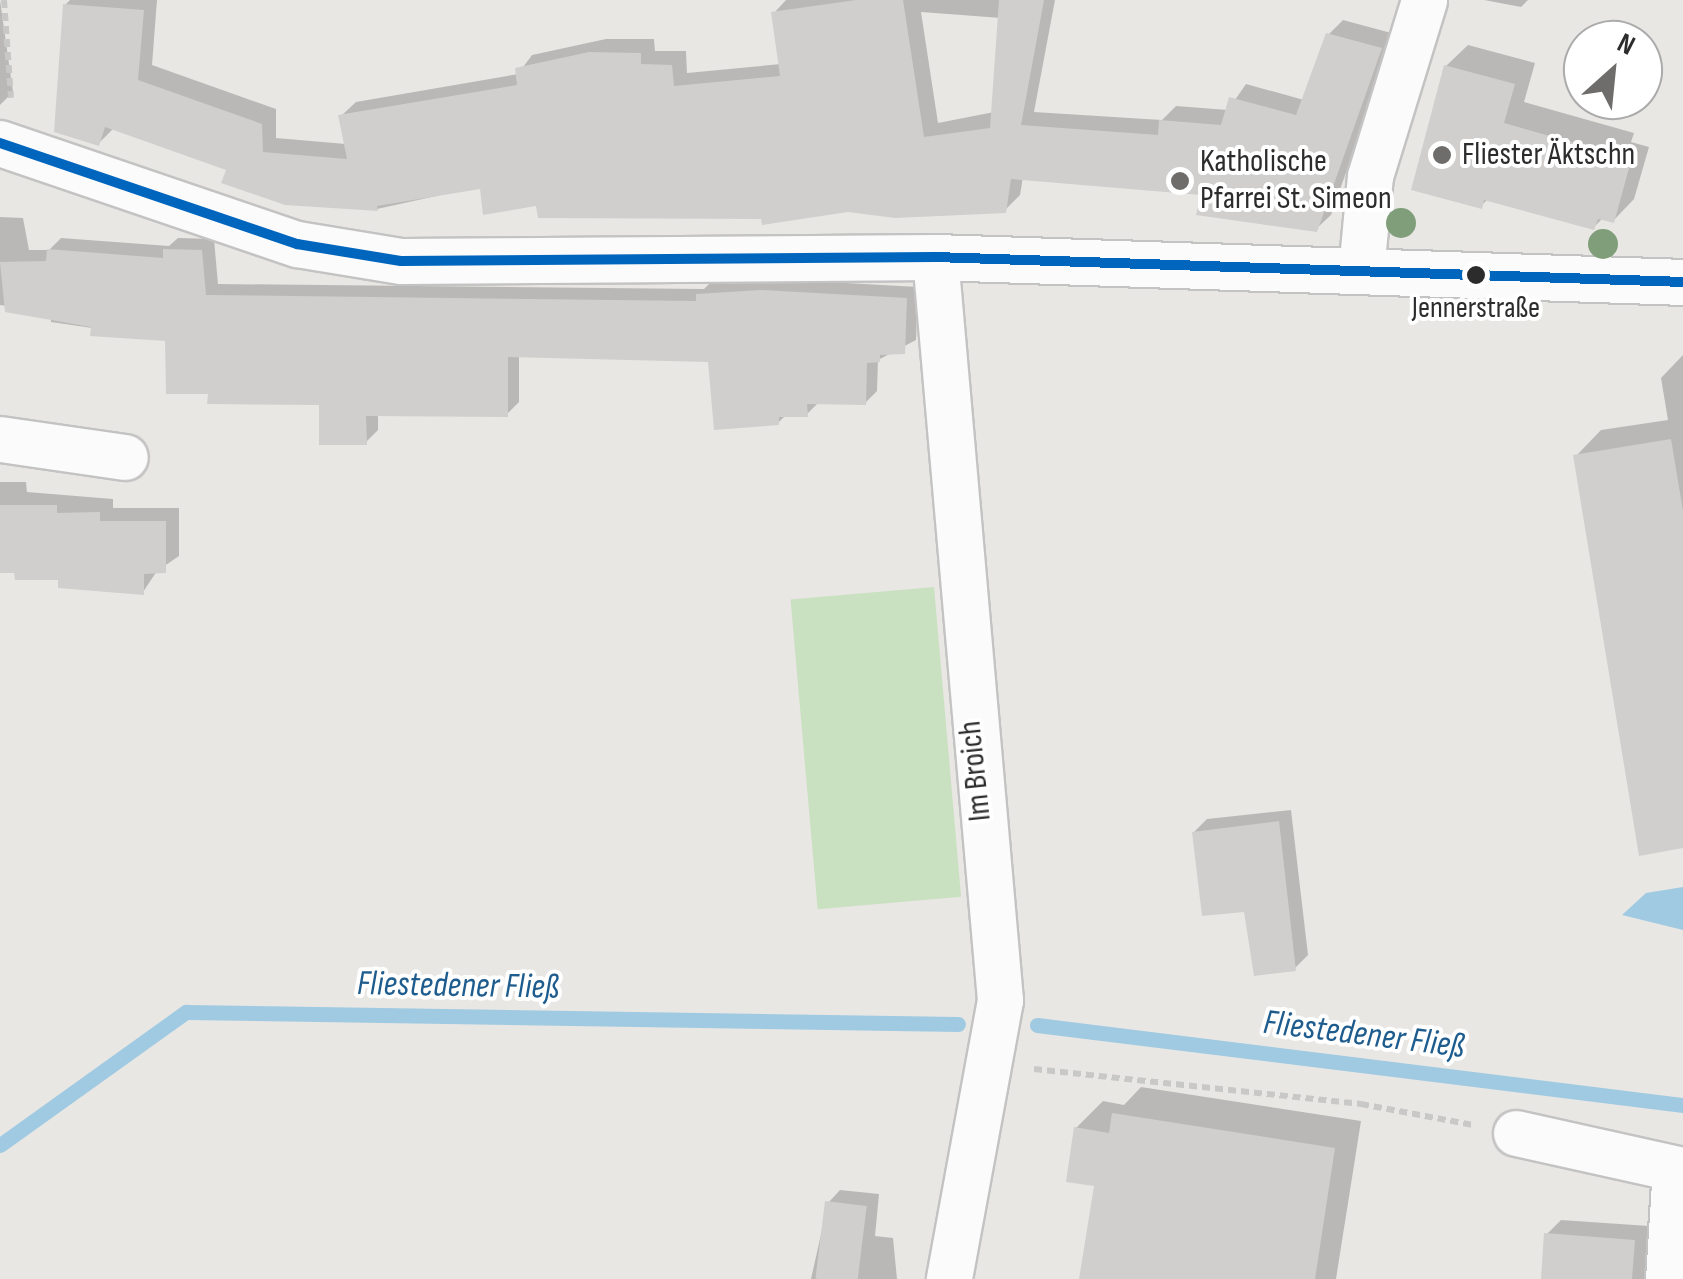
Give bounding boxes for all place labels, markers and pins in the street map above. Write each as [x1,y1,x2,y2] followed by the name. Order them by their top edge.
[1462,136,1635,174] place label: Fliester Äktschn
[1200,144,1392,219] place label: Katholische Pfarrei St. Simeon
[1431,144,1453,166] marker: Fliester Äktschn
[1169,170,1191,192] marker: Katholische Pfarrei St. Simeon
[1466,265,1486,285] marker: Jennerstraße
[1412,290,1540,326] place label: Jennerstraße

